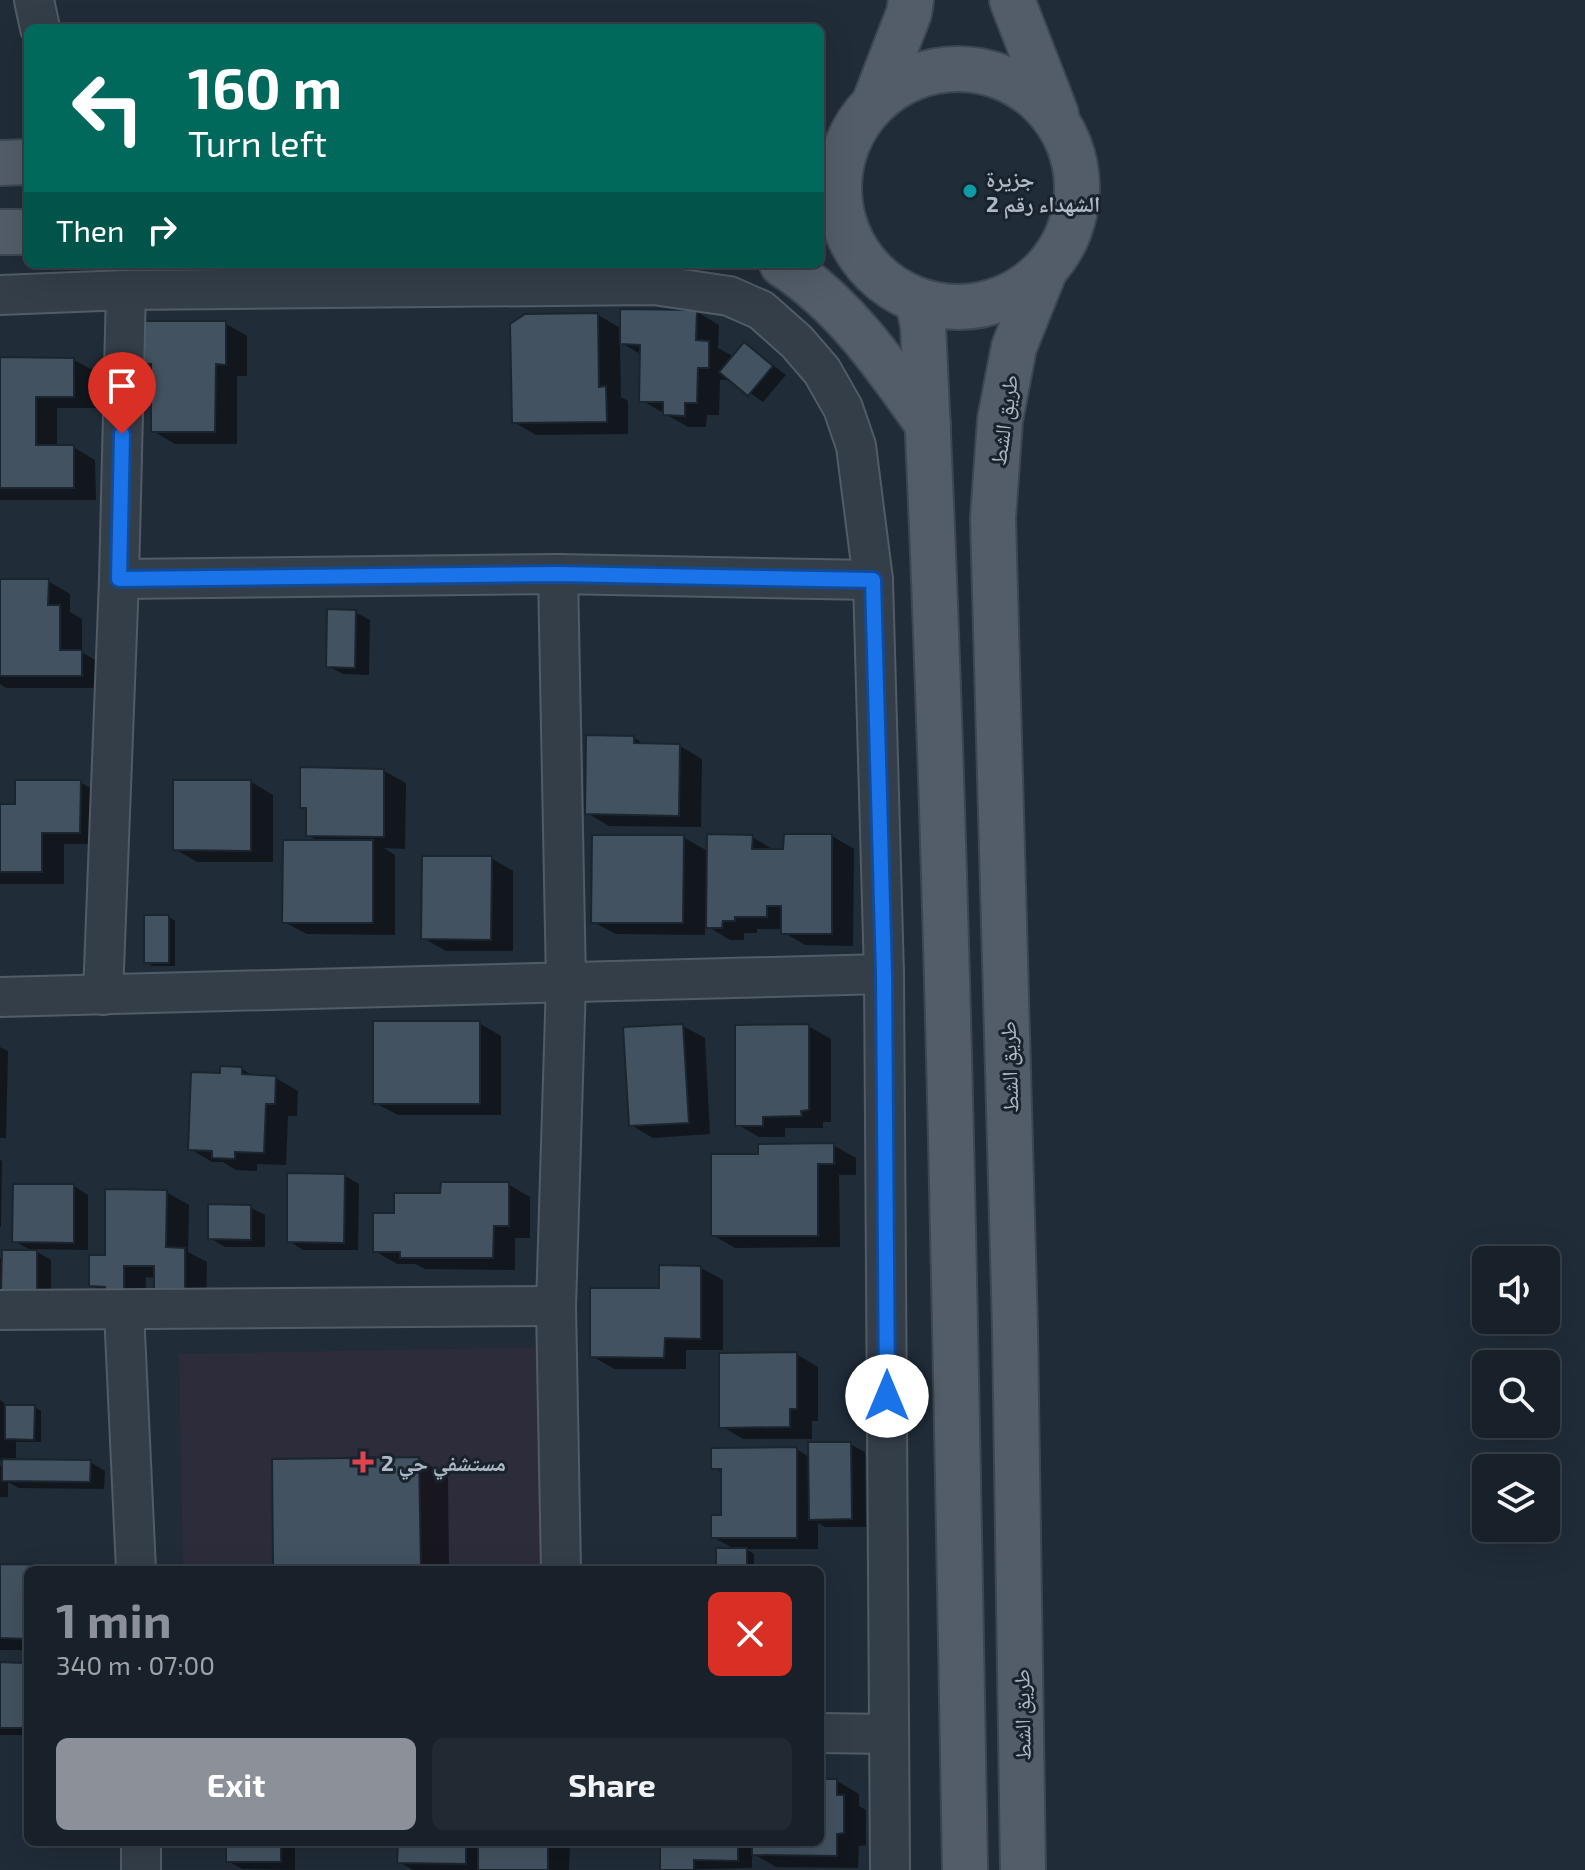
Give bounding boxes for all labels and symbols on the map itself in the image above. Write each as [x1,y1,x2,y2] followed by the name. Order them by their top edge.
[986,165,1100,219] place label: جزيرة الشهداء رقم 2
[961,182,979,200] marker: جزيرة الشهداء رقم 2
[88,352,156,434] pin
[984,373,1024,467] street label: طريق الشط
[993,1021,1025,1113] street label: طريق الشط
[845,1354,929,1438] position arrow
[381,1449,506,1480] place label: مستشفي حي 2
[352,1451,374,1473] marker: مستشفي حي 2
[1007,1669,1037,1761] street label: طريق الشط

